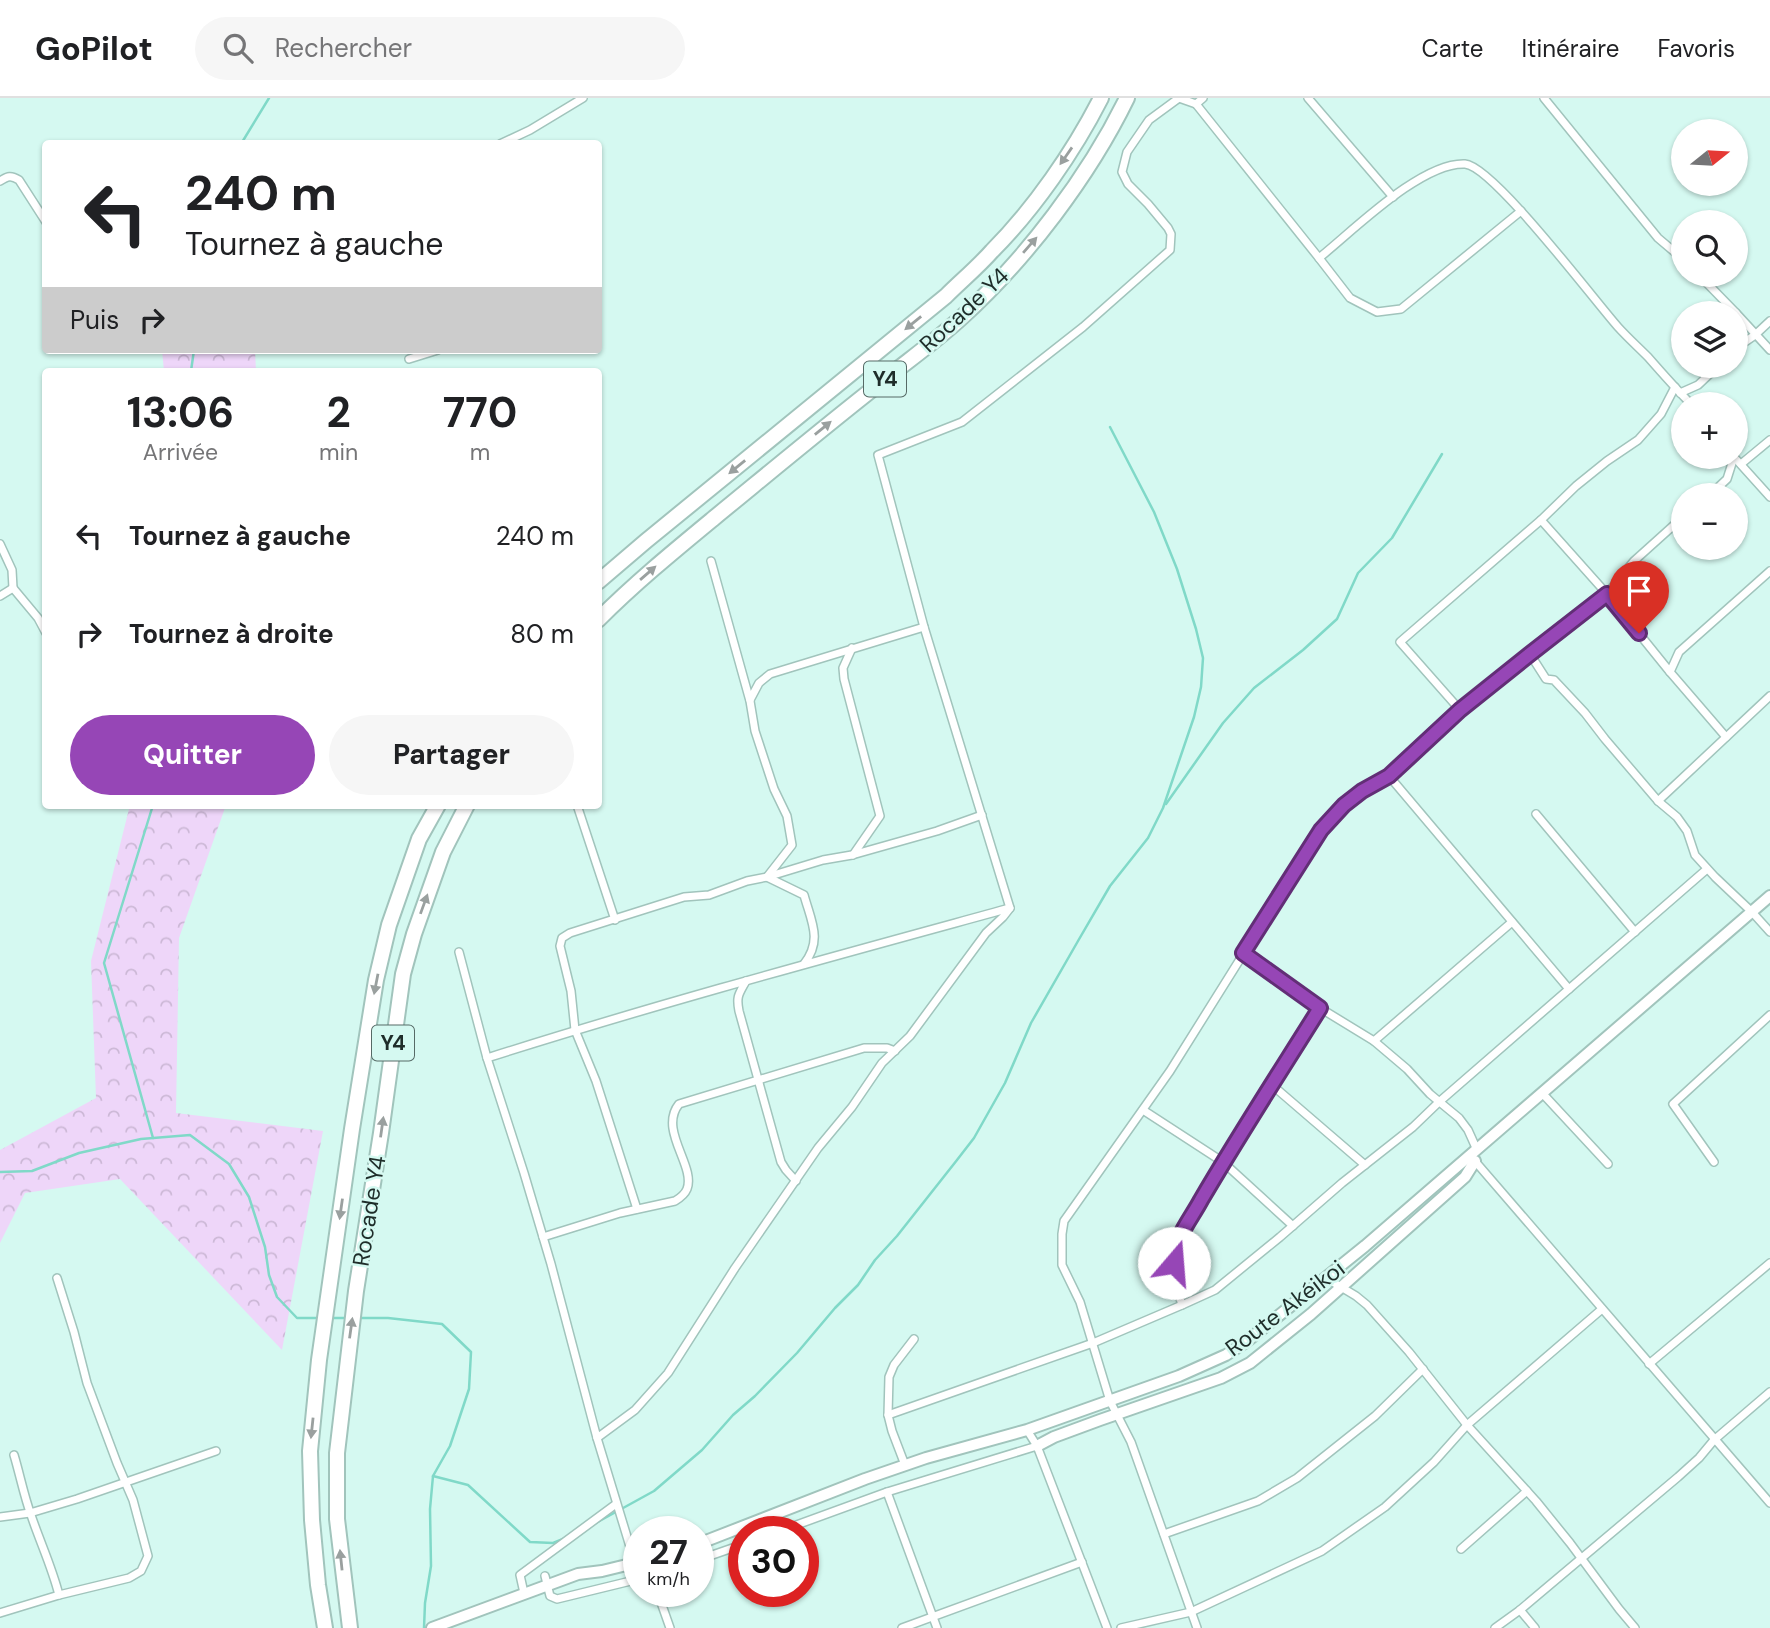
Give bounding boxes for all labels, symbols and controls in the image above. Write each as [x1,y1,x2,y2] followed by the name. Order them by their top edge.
[195,17,685,80] search box
[35,27,153,70] text: GoPilot
[219,29,257,67] icon: search
[275,31,412,65] text: Rechercher
[1422,33,1483,64] text: Carte
[1521,33,1619,64] text: Itinéraire
[1657,33,1735,64] text: Favoris
[1671,119,1748,196] north arrow
[1671,119,1748,560] map controls
[1060,147,1073,166] one-way arrow
[185,161,337,225] text: 240 m
[70,168,161,259] icon: left
[1671,210,1748,287] button: search
[185,223,443,265] text: Tournez à gauche
[1022,236,1038,254] one-way arrow
[913,261,1015,359] street label: Rocade Y4
[133,301,171,339] icon: right
[1671,301,1748,378] button: layers
[70,303,119,337] text: Puis
[904,315,921,330] one-way arrow
[864,362,906,396] road number: Y4
[127,385,234,440] text: 13:06
[326,385,351,440] text: 2
[443,385,517,440] text: 770
[1671,392,1748,469] button: +
[815,421,832,436] one-way arrow
[143,437,218,467] text: Arrivée
[319,437,358,467] text: min
[470,437,490,467] text: m
[728,459,745,474] one-way arrow
[1671,483,1748,560] button: −
[70,517,108,555] icon: left
[129,519,351,553] text: Tournez à gauche
[496,519,574,553] text: 240 m
[1609,561,1669,633] pin
[639,565,657,581] one-way arrow
[1620,572,1658,610] icon: arrive
[70,615,108,653] icon: right
[129,617,334,651] text: Tournez à droite
[510,617,574,651] text: 80 m
[70,715,315,795] button: Quitter
[329,715,574,795] button: Partager
[419,893,430,914] one-way arrow
[370,973,381,995] one-way arrow
[372,1026,414,1060] road number: Y4
[377,1115,388,1137] one-way arrow
[345,1154,393,1268] street label: Rocade Y4
[335,1198,346,1220] one-way arrow
[1137,1226,1211,1300] position arrow
[1219,1253,1351,1363] street label: Route Akéikoi
[346,1317,357,1339] one-way arrow
[306,1417,317,1439] one-way arrow
[728,1516,819,1607] speed limit sign: 30
[649,1529,688,1575] text: 27
[335,1549,346,1571] one-way arrow
[647,1567,690,1591] text: km/h

